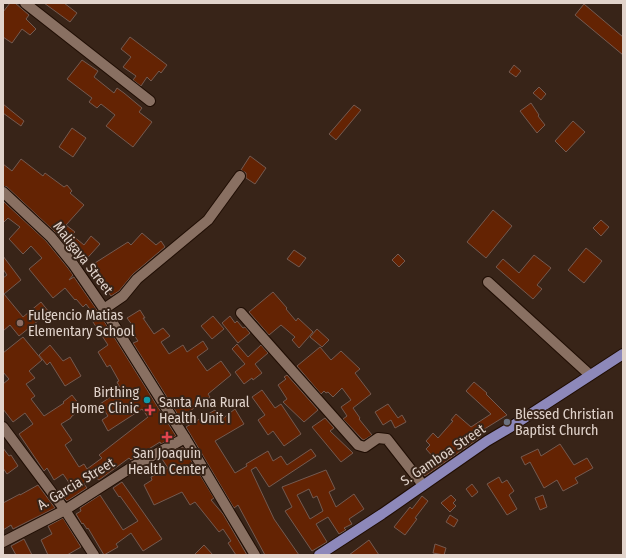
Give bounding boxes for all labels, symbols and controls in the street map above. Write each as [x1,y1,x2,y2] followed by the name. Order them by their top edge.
[49,218,117,298] street label: Maligaya Street
[28,307,135,340] place label: Fulgencio Matias Elementary School
[15,318,25,328] marker: Fulgencio Matias Elementary School
[71,384,139,417] place label: Birthing Home Clinic
[159,394,250,427] place label: Santa Ana Rural Health Unit I
[142,395,152,405] marker: Birthing Home Clinic
[144,404,156,416] marker: Santa Ana Rural Health Unit I
[515,406,614,439] place label: Blessed Christian Baptist Church
[502,417,512,427] marker: Blessed Christian Baptist Church
[398,420,489,489] street label: S. Gamboa Street
[161,431,173,443] marker: San Joaquin Health Center
[128,445,206,478] place label: San Joaquin Health Center
[34,454,118,514] street label: A. Garcia Street

